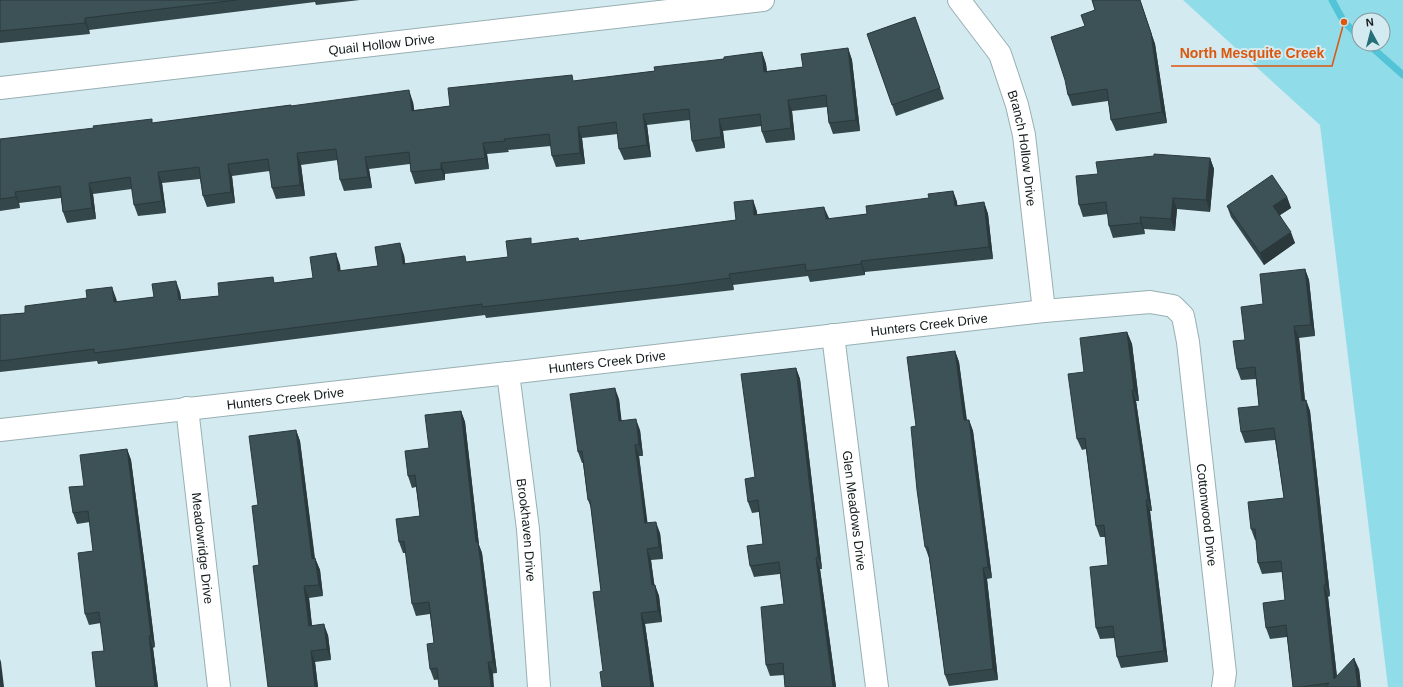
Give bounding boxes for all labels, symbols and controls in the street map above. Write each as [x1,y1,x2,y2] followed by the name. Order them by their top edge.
[1351,12,1391,52] north arrow
[1365,16,1375,29] text: N
[327,30,435,58] street label: Quail Hollow Drive
[1171,40,1332,66] callout: North Mesquite Creek
[1180,45,1325,61] text: North Mesquite Creek
[1005,88,1040,207] street label: Branch Hollow Drive
[870,310,988,339] street label: Hunters Creek Drive
[548,347,667,376] street label: Hunters Creek Drive
[226,384,345,412] street label: Hunters Creek Drive
[840,450,870,571] street label: Glen Meadows Drive
[1194,463,1221,567] street label: Cottonwood Drive
[514,477,539,582] street label: Brookhaven Drive
[189,492,217,605] street label: Meadowridge Drive

